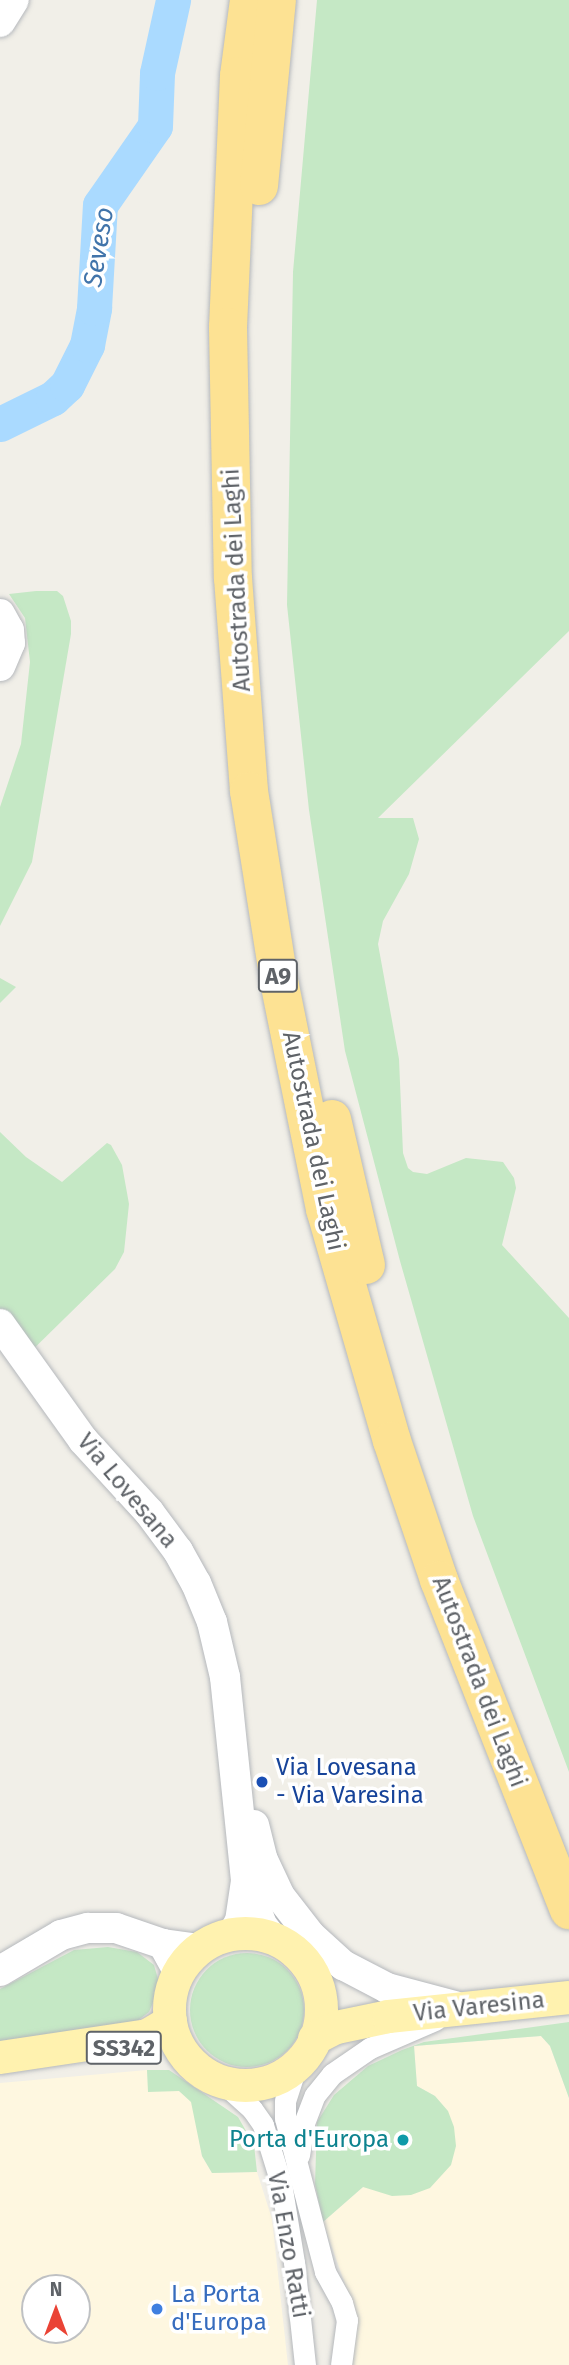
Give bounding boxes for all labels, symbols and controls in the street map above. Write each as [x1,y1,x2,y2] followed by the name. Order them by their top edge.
[77,205,121,289] water label: Seveso
[217,468,257,692] street label: Autostrada dei Laghi
[257,956,299,995] road number: A9
[276,1029,350,1253] street label: Autostrada dei Laghi
[71,1428,183,1554] street label: Via Lovesana
[425,1572,533,1792] street label: Autostrada dei Laghi
[276,1754,424,1810] place label: Via Lovesana - Via Varesina
[254,1774,270,1790] marker: Via Lovesana - Via Varesina
[412,1986,546,2028] street label: Via Varesina
[86,2028,162,2068] road number: SS342
[229,2126,389,2154] place label: Porta d'Europa
[395,2132,411,2148] marker: Porta d'Europa
[261,2169,315,2321] street label: Via Enzo Ratti
[21,2274,91,2344] north arrow
[50,2278,62,2301] text: N
[171,2281,267,2337] place label: La Porta d'Europa
[149,2301,165,2317] marker: La Porta d'Europa

